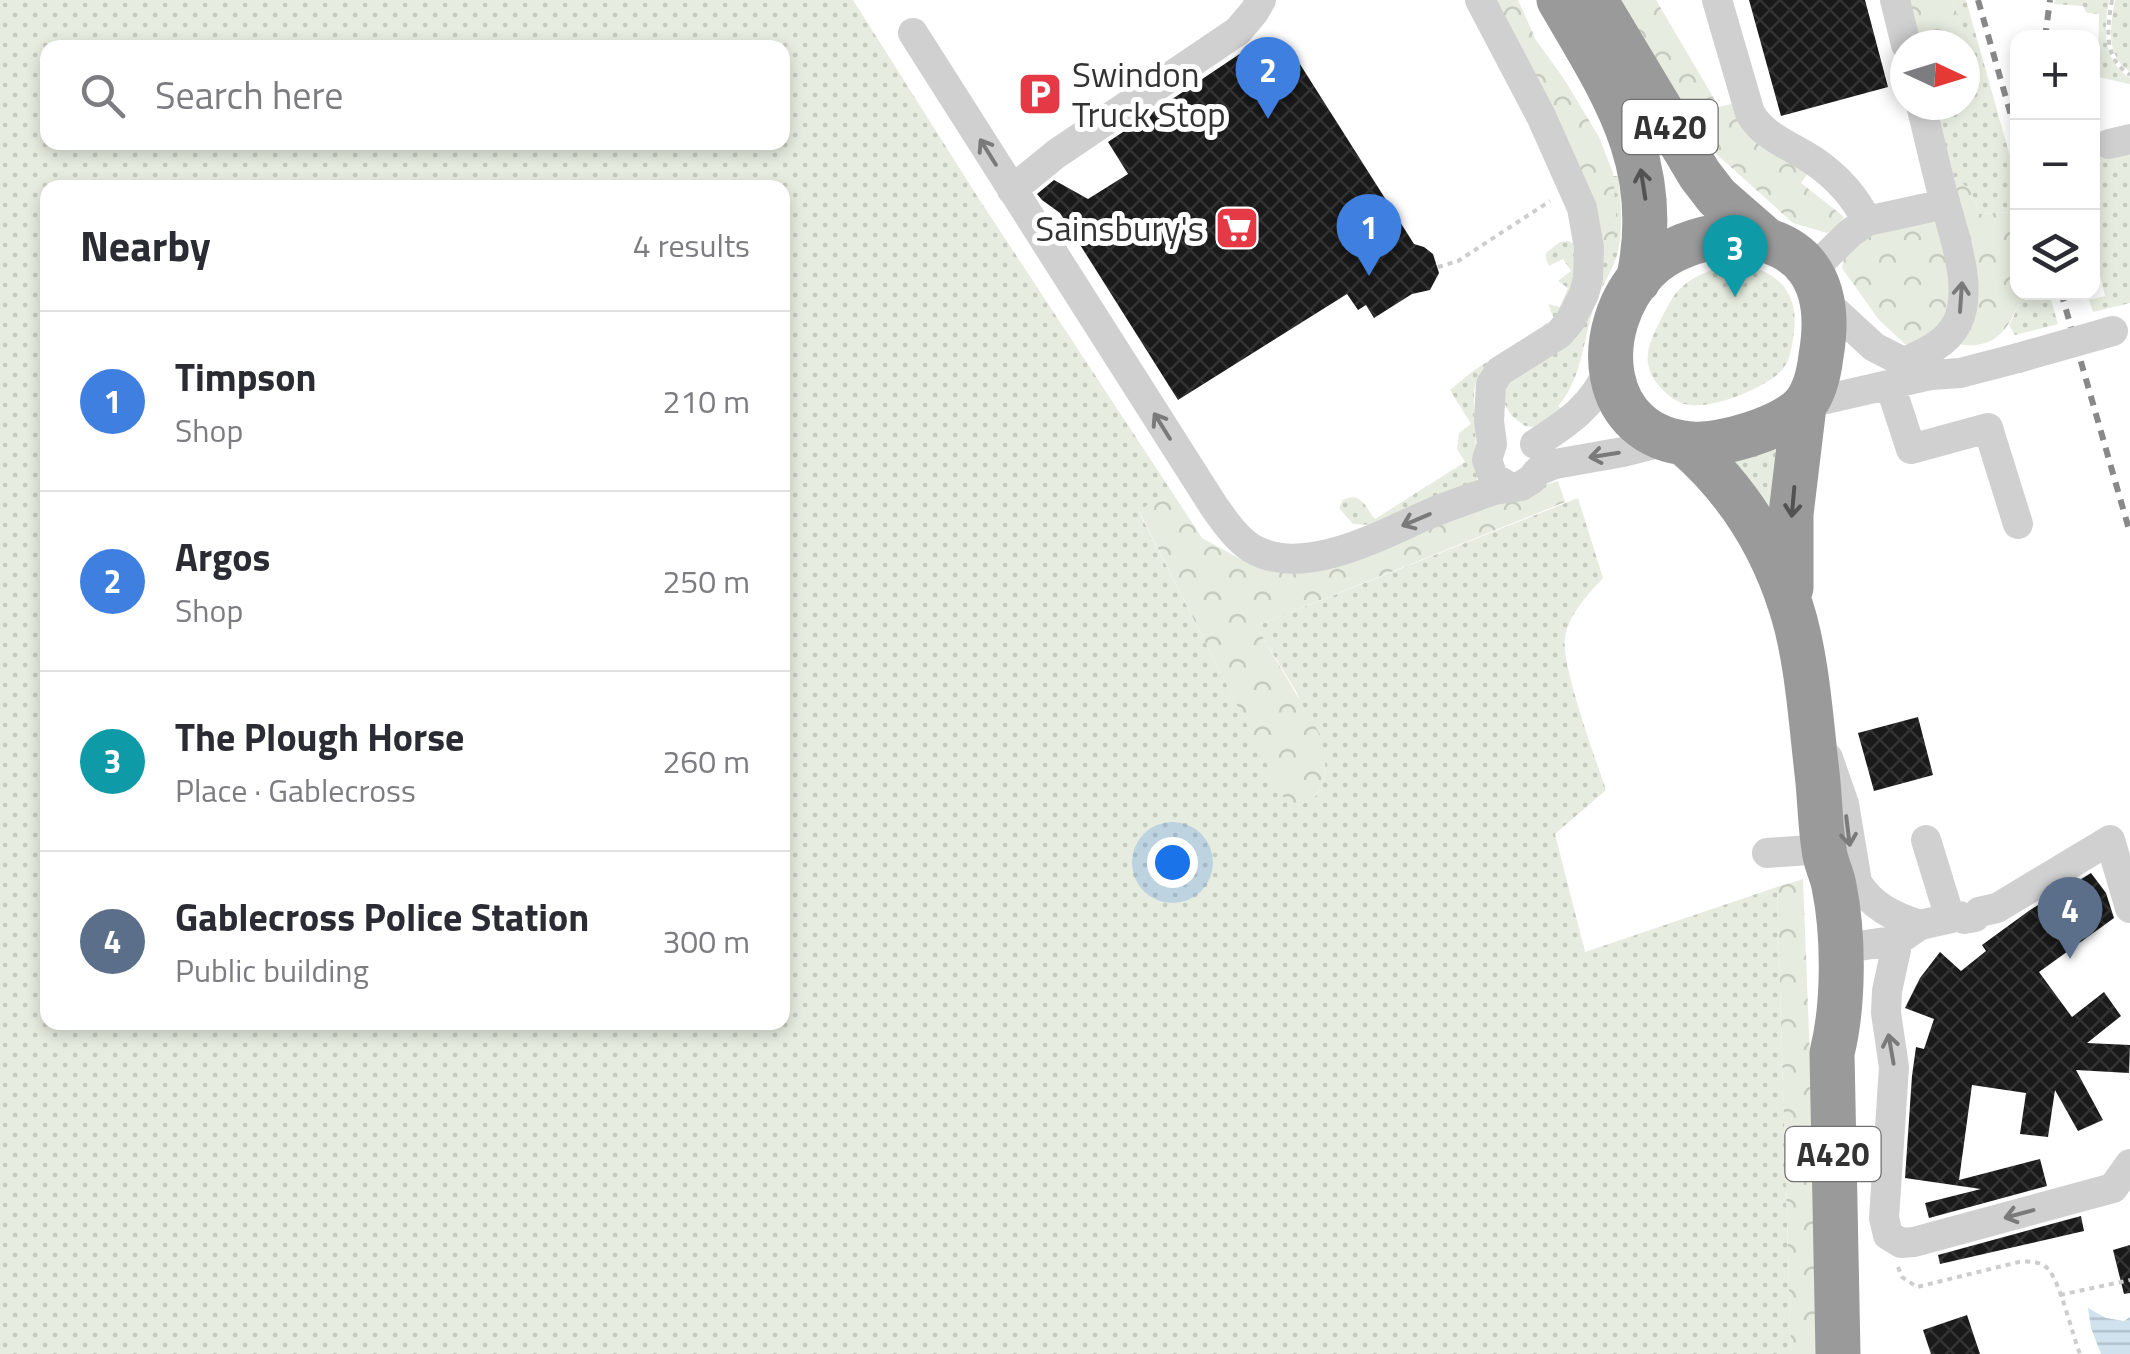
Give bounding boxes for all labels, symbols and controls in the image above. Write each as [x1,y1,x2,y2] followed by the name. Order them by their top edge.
[1890,30,1980,120] north arrow
[2010,30,2100,300] map controls
[2010,30,2100,120] button: +
[1236,36,1300,119] pin: 2
[40,40,790,150] search box
[1072,47,1226,141] place label: Swindon Truck Stop
[155,66,343,124] text: Search here
[75,68,130,123] icon: search
[1017,71,1063,117] parking icon: Swindon Truck Stop
[1622,100,1718,154] road number: A420
[2010,120,2100,210] button: −
[978,138,999,166] one-way arrow
[1633,168,1651,201] one-way arrow
[1336,194,1402,276] pin: 1
[1035,201,1204,255] place label: Sainsbury's
[1214,205,1260,251] supermarket icon: Sainsbury's
[2010,210,2100,300] button: layers
[80,213,211,277] text: Nearby
[1702,214,1768,297] pin: 3
[633,221,750,269] text: 4 results
[1952,282,1971,314] one-way arrow
[175,348,317,406] text: Timpson
[104,377,121,425] text: 1
[662,377,750,425] text: 210 m
[175,406,243,454] text: Shop
[1152,412,1173,441] one-way arrow
[1589,446,1621,465] one-way arrow
[1783,486,1802,518] one-way arrow
[1401,512,1432,530] one-way arrow
[175,528,270,586] text: Argos
[104,557,121,605] text: 2
[662,557,750,605] text: 250 m
[175,586,243,634] text: Shop
[175,708,464,766] text: The Plough Horse
[104,737,121,785] text: 3
[662,737,750,785] text: 260 m
[175,766,416,814] text: Place · Gablecross
[1839,815,1858,847] one-way arrow
[1147,837,1198,888] your location
[2038,876,2102,959] pin: 4
[175,888,589,946] text: Gablecross Police Station
[104,917,121,965] text: 4
[662,917,750,965] text: 300 m
[175,946,369,994] text: Public building
[1881,1033,1900,1065] one-way arrow
[1786,1127,1880,1181] road number: A420
[2004,1206,2035,1224] one-way arrow

